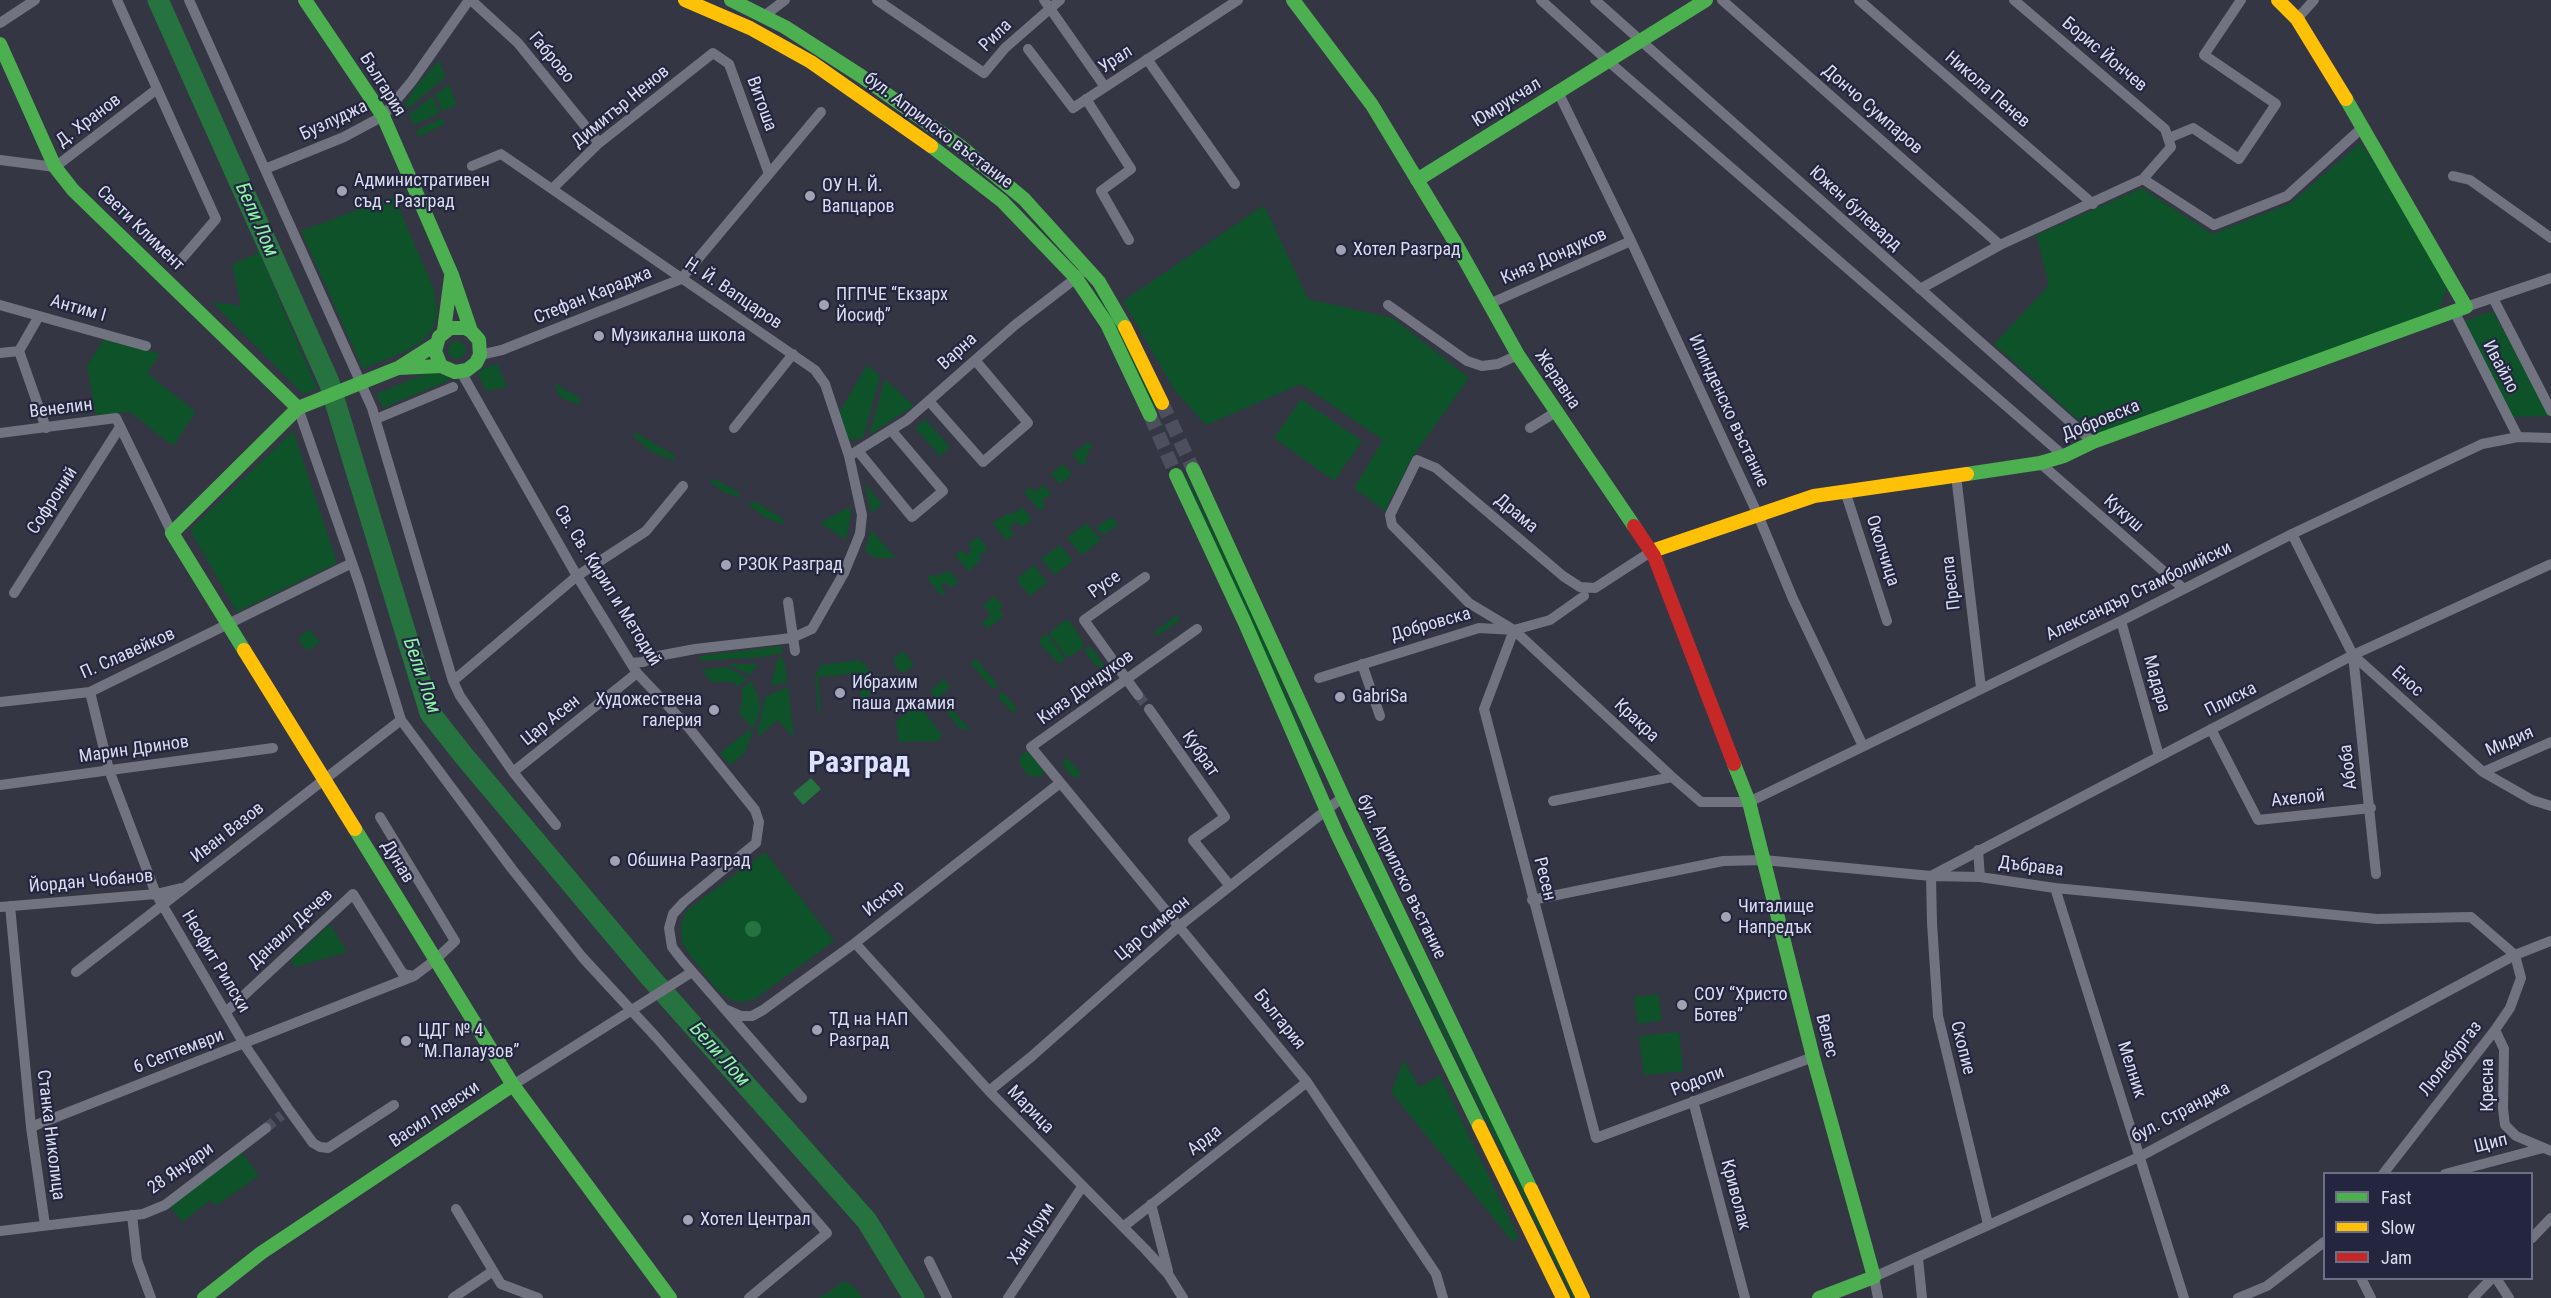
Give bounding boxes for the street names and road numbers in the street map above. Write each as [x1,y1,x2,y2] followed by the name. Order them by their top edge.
[2057,13,2151,97] street label: Борис Йончев
[975,15,1017,57] street label: Рила
[523,28,579,88] street label: Габрово
[1095,41,1137,79] street label: Урал
[1940,47,2034,133] street label: Никола Пенев
[354,49,410,121] street label: България
[568,61,674,153] street label: Димитър Ненов
[1817,61,1927,159] street label: Дончо Сумпаров
[859,68,1017,194] street label: бул. Априлско въстание
[1469,73,1545,133] street label: Юмрукчал
[741,74,781,134] street label: Витоша
[52,90,126,152] street label: Д. Хранов
[297,96,371,146] street label: Бузлуджа
[1804,162,1906,256] street label: Южен булевард
[92,182,188,276] street label: Свети Климент
[1498,224,1610,290] street label: Княз Дондуков
[680,254,786,334] street label: Н. Й. Вапцаров
[531,263,655,329] street label: Стефан Караджа
[48,291,108,327] street label: Антим I
[934,329,982,375] street label: Варна
[1683,331,1773,491] street label: Илинденско въстание
[2477,337,2523,397] street label: Ивайло
[1529,346,1585,414] street label: Жеравна
[28,394,94,424] street label: Венелин
[2059,396,2143,446] street label: Добровска
[23,463,83,539] street label: Софроний
[1490,490,1542,538] street label: Драма
[2099,491,2147,537] street label: Кукуш
[549,502,665,670] street label: Св. Св. Кирил и Методий
[1860,513,1904,589] street label: Околчица
[2043,538,2235,646] street label: Александър Стамболийски
[1938,555,1966,611] street label: Преспа
[1085,566,1125,604] street label: Русе
[1389,603,1473,647] street label: Добровска
[77,624,179,684] street label: П. Славейков
[1034,646,1138,730] street label: Княз Дондуков
[2138,653,2174,715] street label: Мадара
[2387,662,2427,702] street label: Енос
[2202,678,2260,722] street label: Плиска
[517,691,585,751] street label: Цар Асен
[1609,695,1663,747] street label: Кракра
[2483,722,2537,762] street label: Мидия
[1177,727,1223,781] street label: Кубрат
[78,732,190,768] street label: Марин Дринов
[2336,743,2362,791] street label: Абоба
[2270,785,2326,813] street label: Ахелой
[1352,791,1450,963] street label: бул. Априлско въстание
[187,798,269,868] street label: Иван Вазов
[376,837,418,887] street label: Дунав
[1997,852,2065,882] street label: Дъбрава
[1528,855,1560,903] street label: Ресен
[28,866,154,898] street label: Йордан Чобанов
[859,876,909,922] street label: Искър
[244,885,338,973] street label: Данаил Дечев
[1111,892,1195,966] street label: Цар Симеон
[176,907,254,1017] street label: Неофит Рилски
[1248,986,1310,1054] street label: България
[1810,1012,1842,1060] street label: Велес
[2415,1017,2487,1101] street label: Люлебургаз
[1945,1019,1979,1077] street label: Скопие
[131,1025,227,1079] street label: 6 Септември
[2112,1039,2150,1101] street label: Мелник
[2477,1058,2499,1112] street label: Кресна
[1668,1062,1728,1102] street label: Родопи
[31,1069,69,1201] street label: Станка Николица
[386,1077,484,1153] street label: Васил Левски
[2128,1078,2234,1148] street label: бул. Странджа
[1002,1082,1058,1138] street label: Марица
[1184,1121,1226,1161] street label: Арда
[2472,1129,2510,1159] street label: Щип
[144,1139,218,1199] street label: 28 Януари
[1715,1157,1755,1233] street label: Криволак
[1004,1199,1060,1269] street label: Хан Крум

